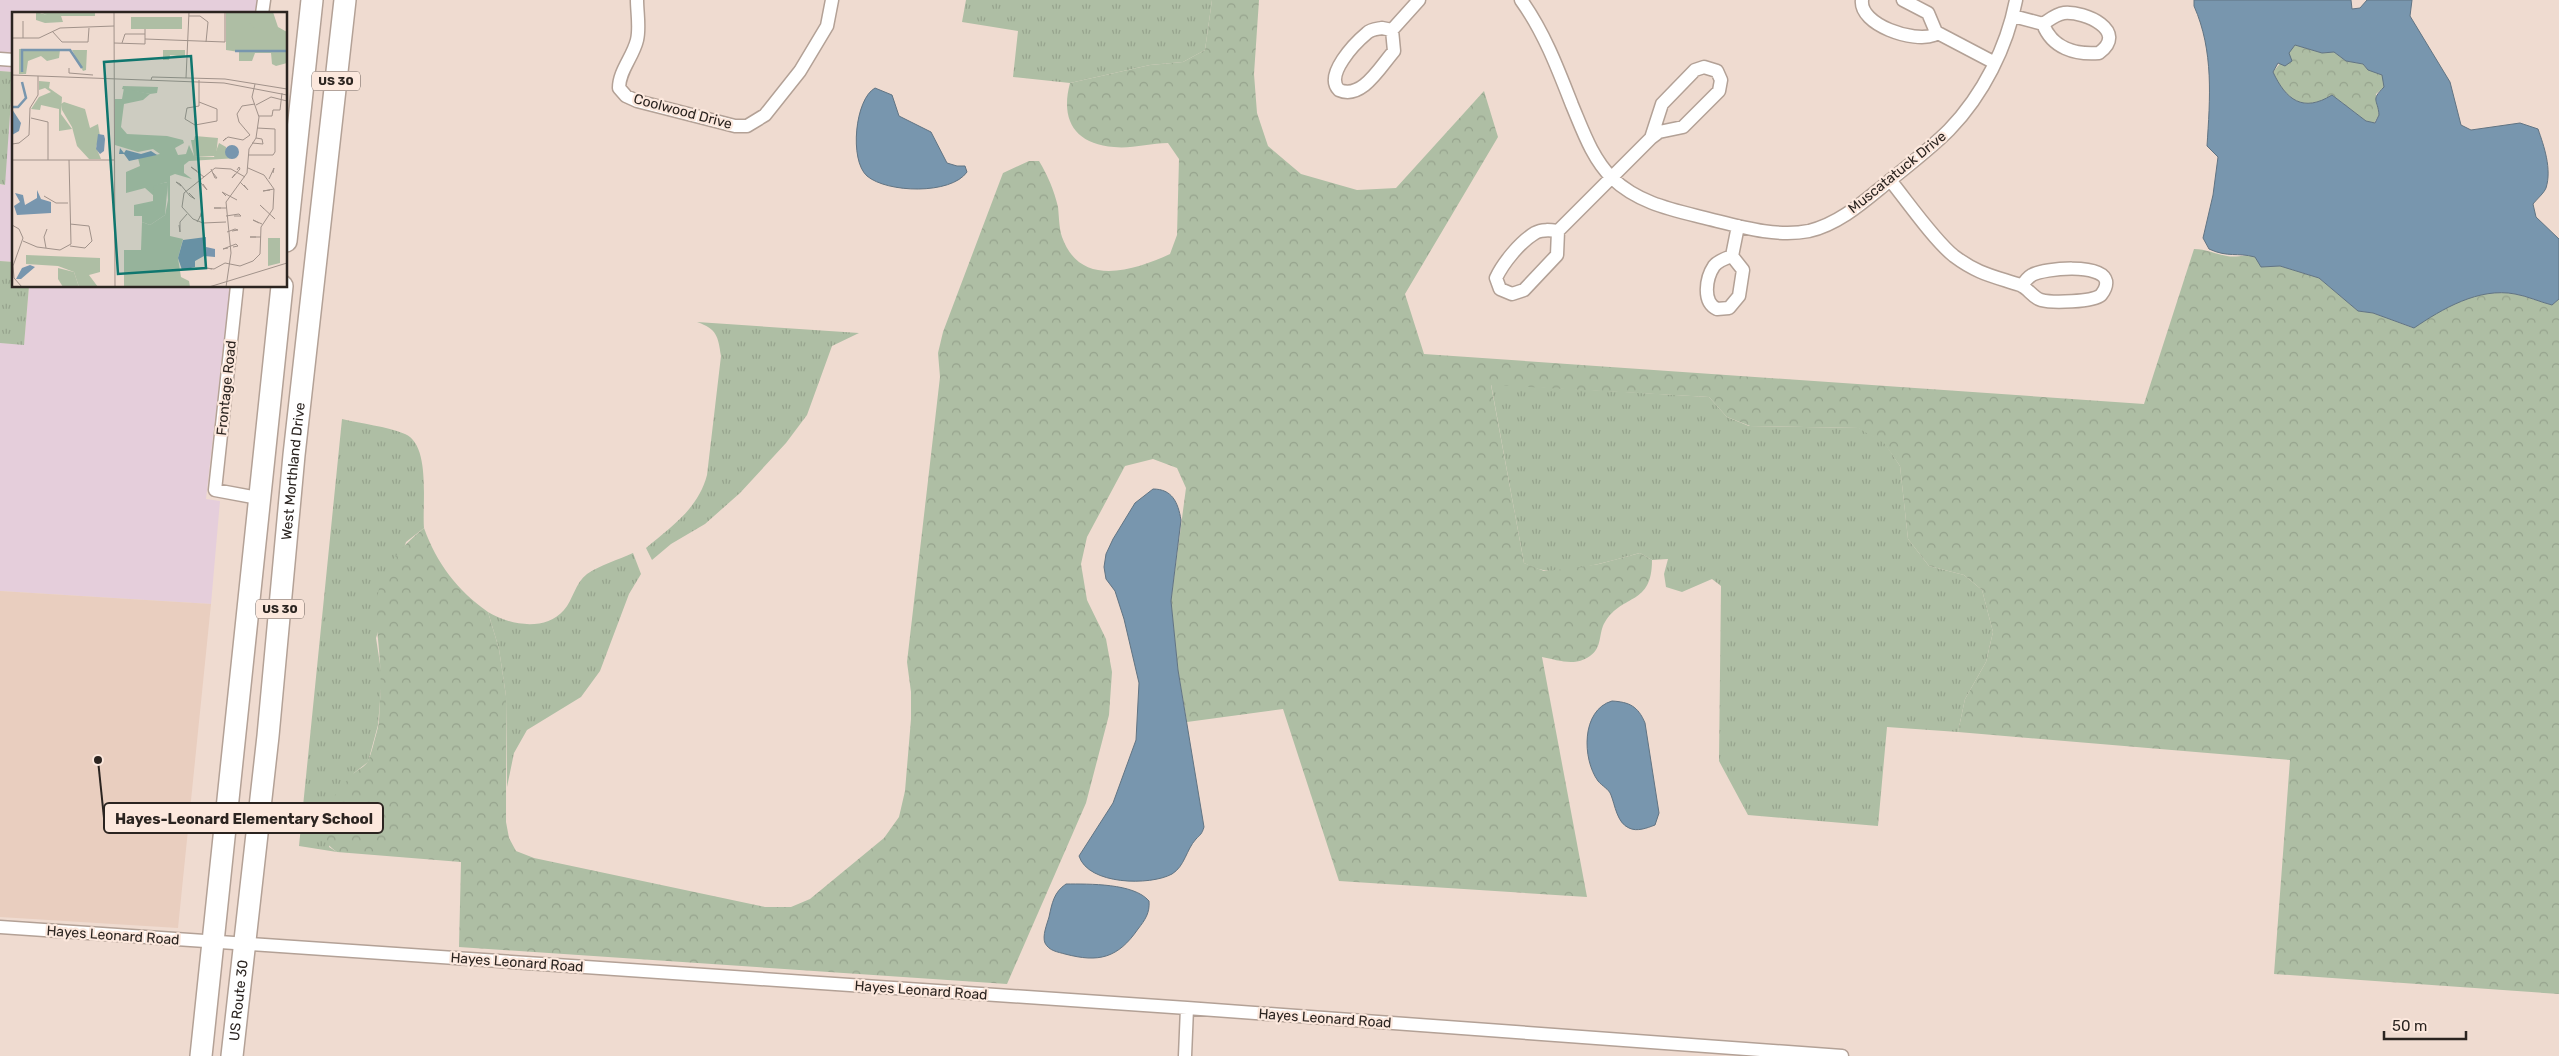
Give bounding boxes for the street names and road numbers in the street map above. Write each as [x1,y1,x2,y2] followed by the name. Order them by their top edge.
[312,72,360,90] road number: US 30
[632,90,734,133] street label: Coolwood Drive
[1845,128,1950,217] street label: Muscatatuck Drive
[213,340,240,436] street label: Frontage Road
[278,401,309,541] street label: West Morthland Drive
[256,600,304,618] road number: US 30
[46,922,180,949] street label: Hayes Leonard Road
[450,949,584,976] street label: Hayes Leonard Road
[226,959,252,1042] street label: US Route 30
[854,977,988,1004] street label: Hayes Leonard Road
[1258,1005,1392,1032] street label: Hayes Leonard Road

